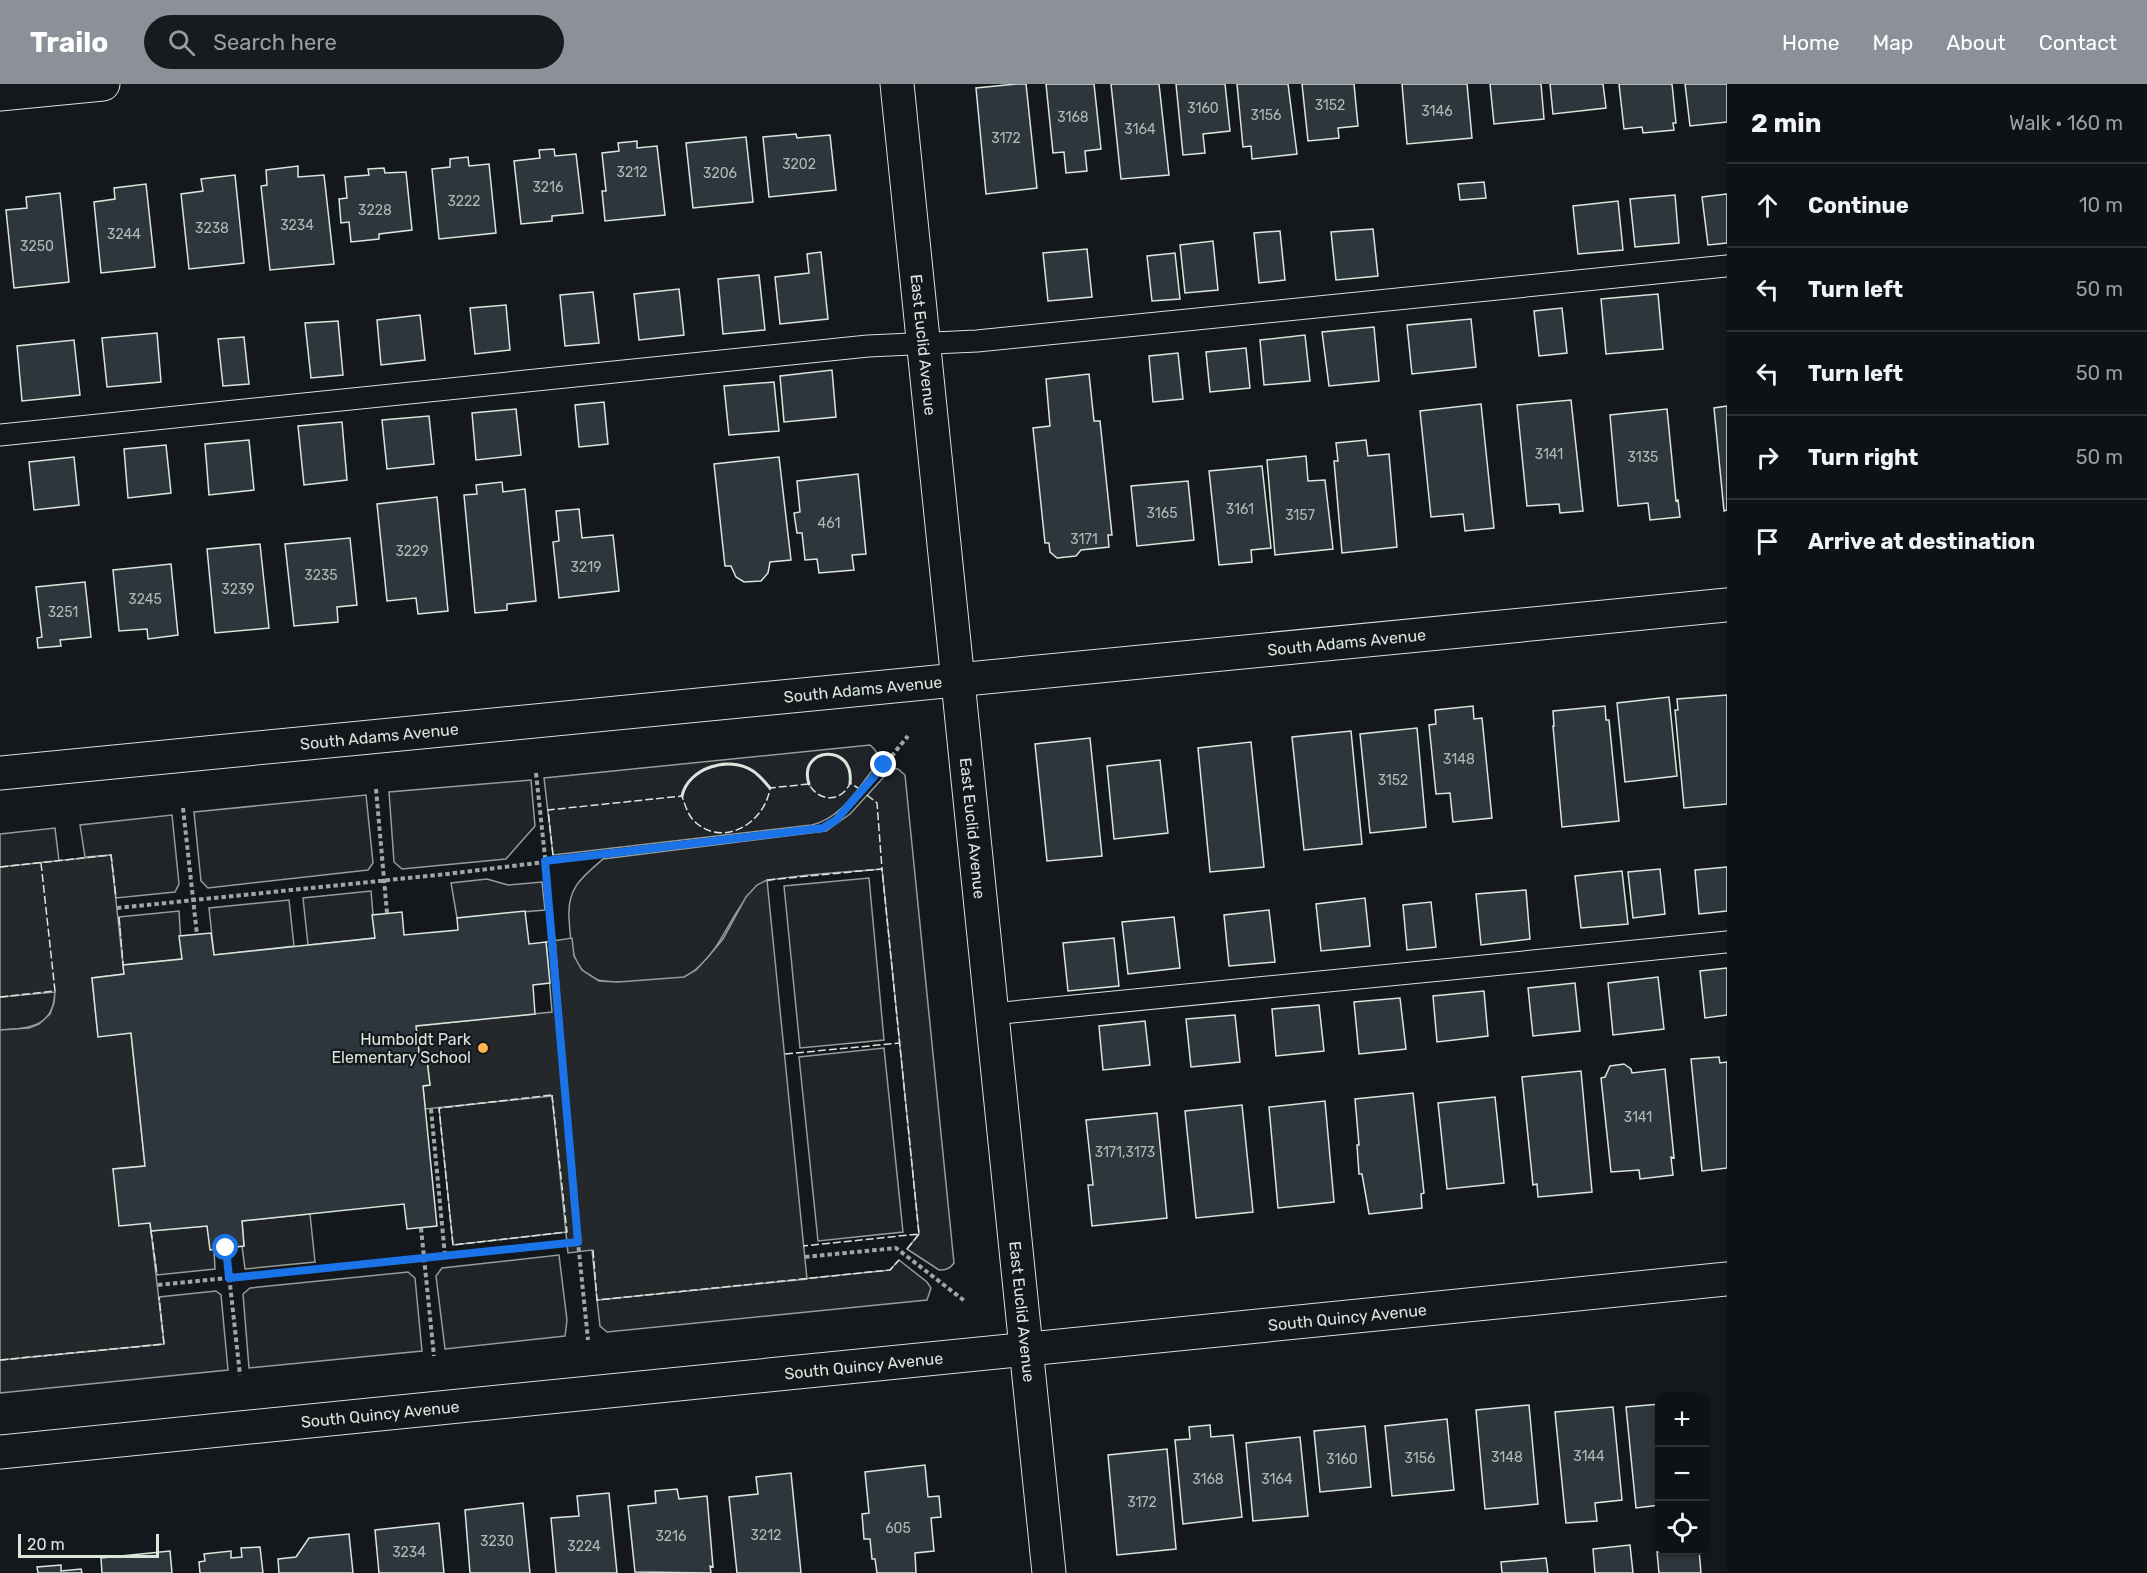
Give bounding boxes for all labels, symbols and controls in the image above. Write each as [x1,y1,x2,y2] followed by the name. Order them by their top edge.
[144,15,564,69] search box
[30,26,108,59] text: Trailo
[165,26,198,59] icon: search
[213,29,337,56] text: Search here
[1782,30,1839,55] text: Home
[1872,30,1913,55] text: Map
[1946,30,2006,55] text: About
[2039,30,2117,55] text: Contact
[1315,97,1345,114] house number: 3152
[1187,100,1219,117] house number: 3160
[1421,103,1453,120] house number: 3146
[1251,107,1281,124] house number: 3156
[1751,108,1821,139] text: 2 min
[1057,109,1089,126] house number: 3168
[2009,111,2123,135] text: Walk · 160 m
[1124,121,1156,138] house number: 3164
[991,130,1021,147] house number: 3172
[782,156,816,173] house number: 3202
[617,164,647,181] house number: 3212
[703,165,737,182] house number: 3206
[532,179,564,196] house number: 3216
[1751,189,1784,222] icon: ahead
[1808,192,1909,219] text: Continue
[447,193,481,210] house number: 3222
[2079,193,2123,217] text: 10 m
[358,202,392,219] house number: 3228
[280,217,314,234] house number: 3234
[195,220,229,237] house number: 3238
[107,226,141,243] house number: 3244
[20,238,54,255] house number: 3250
[907,273,940,416] street label: East Euclid Avenue
[1751,273,1784,306] icon: left
[1808,276,1903,303] text: Turn left
[2076,277,2123,301] text: 50 m
[1751,357,1784,390] icon: left
[1808,360,1903,387] text: Turn left
[2076,361,2123,385] text: 50 m
[1751,441,1784,474] icon: right
[1808,444,1918,471] text: Turn right
[2076,445,2123,469] text: 50 m
[1535,446,1563,463] house number: 3141
[1628,449,1658,466] house number: 3135
[1226,501,1254,518] house number: 3161
[1147,505,1177,522] house number: 3165
[1285,507,1315,524] house number: 3157
[818,515,840,532] house number: 461
[1751,525,1784,558] icon: arrive
[1808,528,2035,555] text: Arrive at destination
[1070,531,1098,548] house number: 3171
[395,543,429,560] house number: 3229
[571,559,601,576] house number: 3219
[304,567,338,584] house number: 3235
[221,581,255,598] house number: 3239
[128,591,162,608] house number: 3245
[48,604,78,621] house number: 3251
[1266,625,1427,659] street label: South Adams Avenue
[783,672,943,706] street label: South Adams Avenue
[299,719,459,753] street label: South Adams Avenue
[870,751,896,777] route end
[1443,751,1475,768] house number: 3148
[956,757,990,900] street label: East Euclid Avenue
[1378,772,1408,789] house number: 3152
[331,1030,472,1067] place label: Humboldt Park Elementary School
[476,1041,490,1055] marker: Humboldt Park Elementary School
[1624,1109,1652,1126] house number: 3141
[1095,1144,1155,1161] house number: 3171,3173
[212,1234,238,1260] route start
[1006,1240,1039,1383] street label: East Euclid Avenue
[1267,1300,1428,1334] street label: South Quincy Avenue
[783,1348,944,1383] street label: South Quincy Avenue
[1655,1393,1709,1555] map controls
[1655,1393,1709,1447] button: +
[300,1397,460,1431] street label: South Quincy Avenue
[1655,1447,1709,1501] button: −
[1573,1448,1605,1465] house number: 3144
[1491,1449,1523,1466] house number: 3148
[1405,1450,1435,1467] house number: 3156
[1326,1451,1358,1468] house number: 3160
[1192,1471,1224,1488] house number: 3168
[1261,1471,1293,1488] house number: 3164
[1127,1494,1157,1511] house number: 3172
[1655,1501,1709,1555] button: locate
[885,1520,911,1537] house number: 605
[751,1527,781,1544] house number: 3212
[655,1528,687,1545] house number: 3216
[18,1531,159,1558] scale bar
[480,1533,514,1550] house number: 3230
[27,1535,65,1554] text: 20 m
[567,1538,601,1555] house number: 3224
[392,1544,426,1561] house number: 3234

